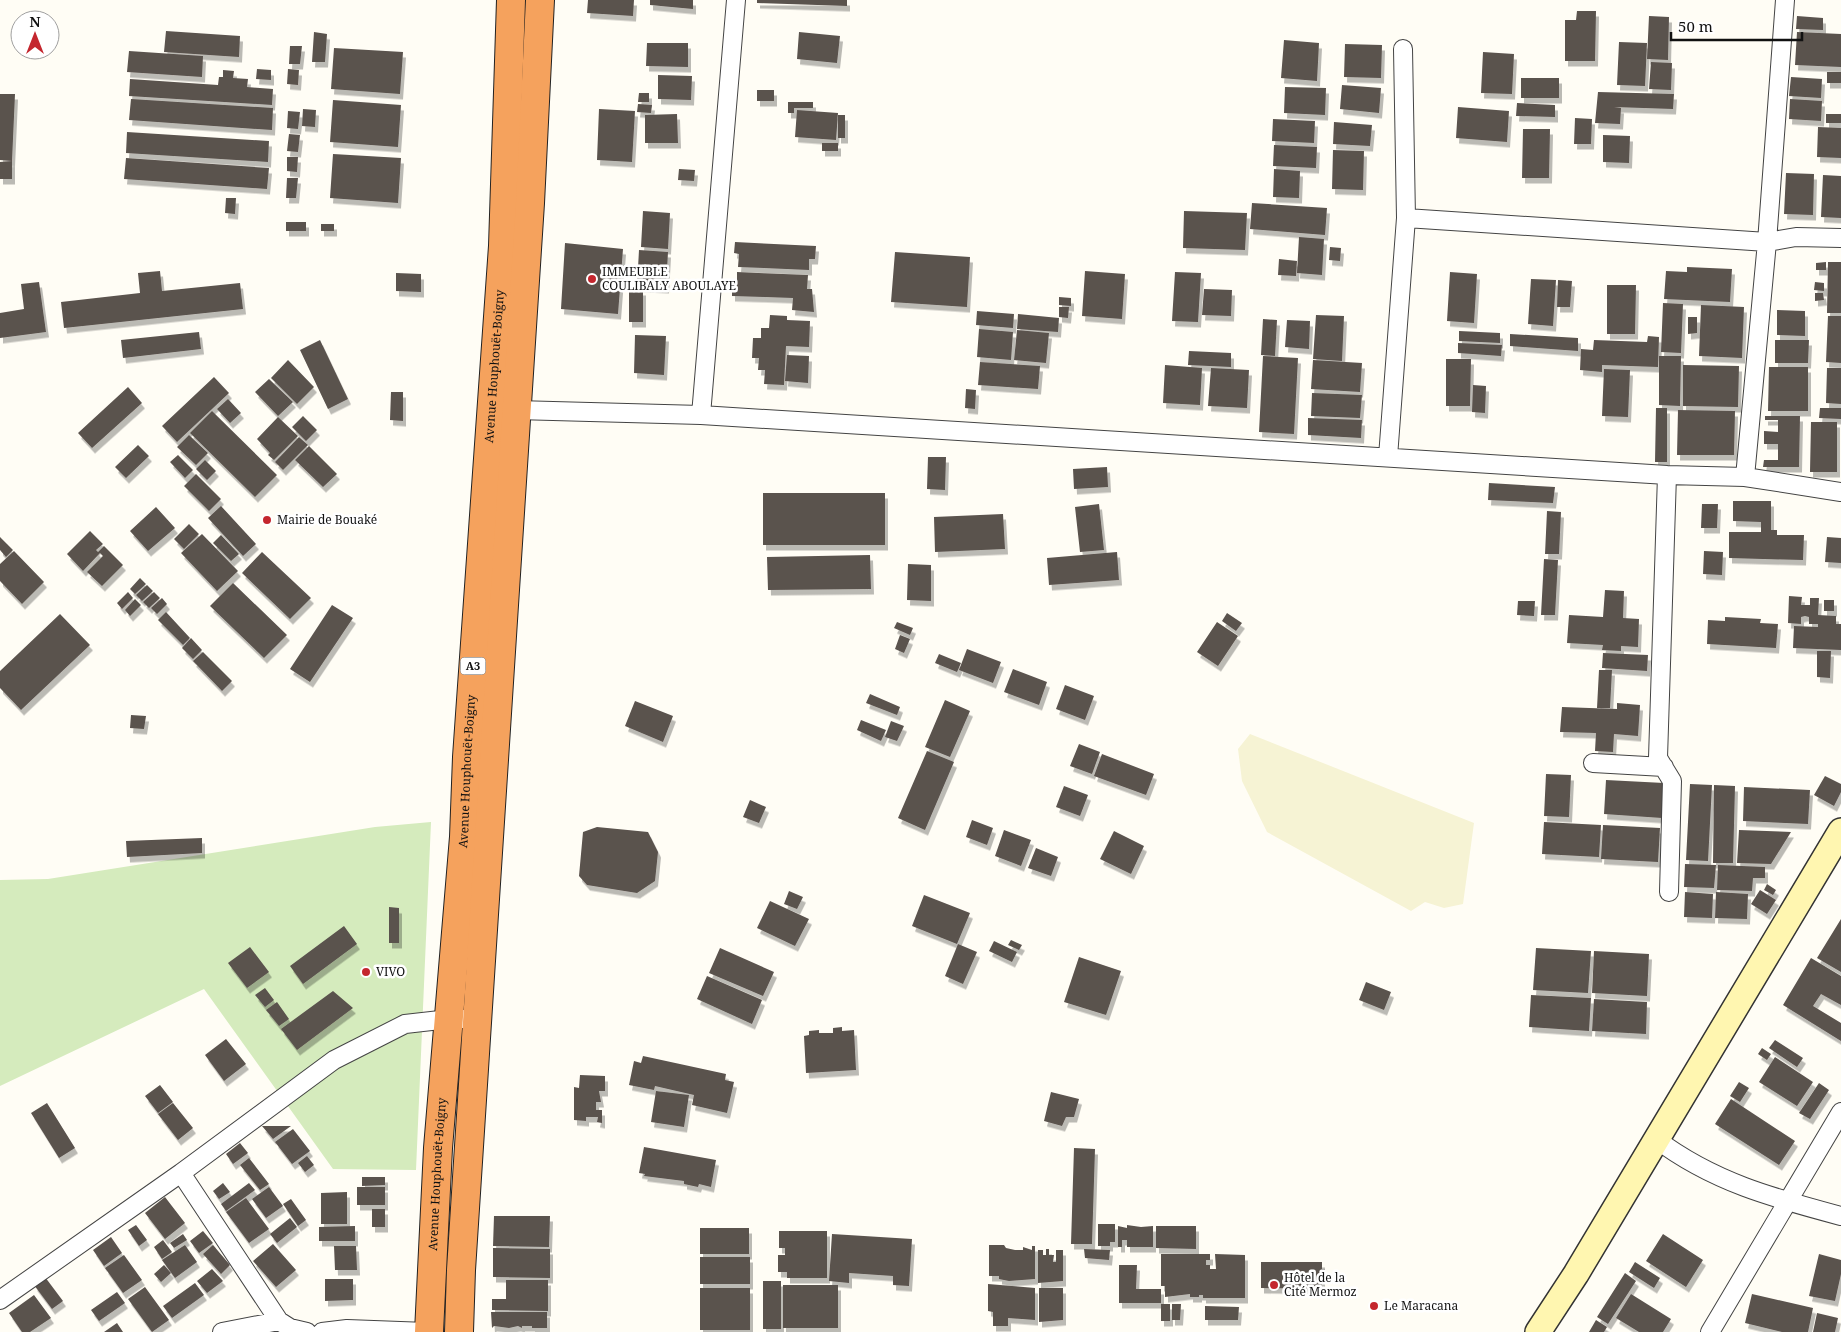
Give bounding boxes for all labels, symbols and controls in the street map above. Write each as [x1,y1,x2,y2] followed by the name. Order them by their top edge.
[10,10,60,60] north arrow
[1671,10,1802,42] scale bar
[29,12,41,31] text: N
[1678,16,1713,36] text: 50 m
[602,263,736,294] place label: IMMEUBLE COULIBALY ABOULAYE
[586,273,598,285] marker: IMMEUBLE COULIBALY ABOULAYE
[480,289,508,443] street label: Avenue Houphouët-Boigny
[277,511,377,528] place label: Mairie de Bouaké
[261,514,273,526] marker: Mairie de Bouaké
[460,658,486,674] road number: A3
[454,694,479,849] street label: Avenue Houphouët-Boigny
[376,963,405,980] place label: VIVO
[360,966,372,978] marker: VIVO
[424,1097,450,1251] street label: Avenue Houphouët-Boigny
[1284,1269,1357,1300] place label: Hôtel de la Cité Mermoz
[1268,1279,1280,1291] marker: Hôtel de la Cité Mermoz
[1384,1297,1459,1314] place label: Le Maracana
[1368,1300,1380,1312] marker: Le Maracana

